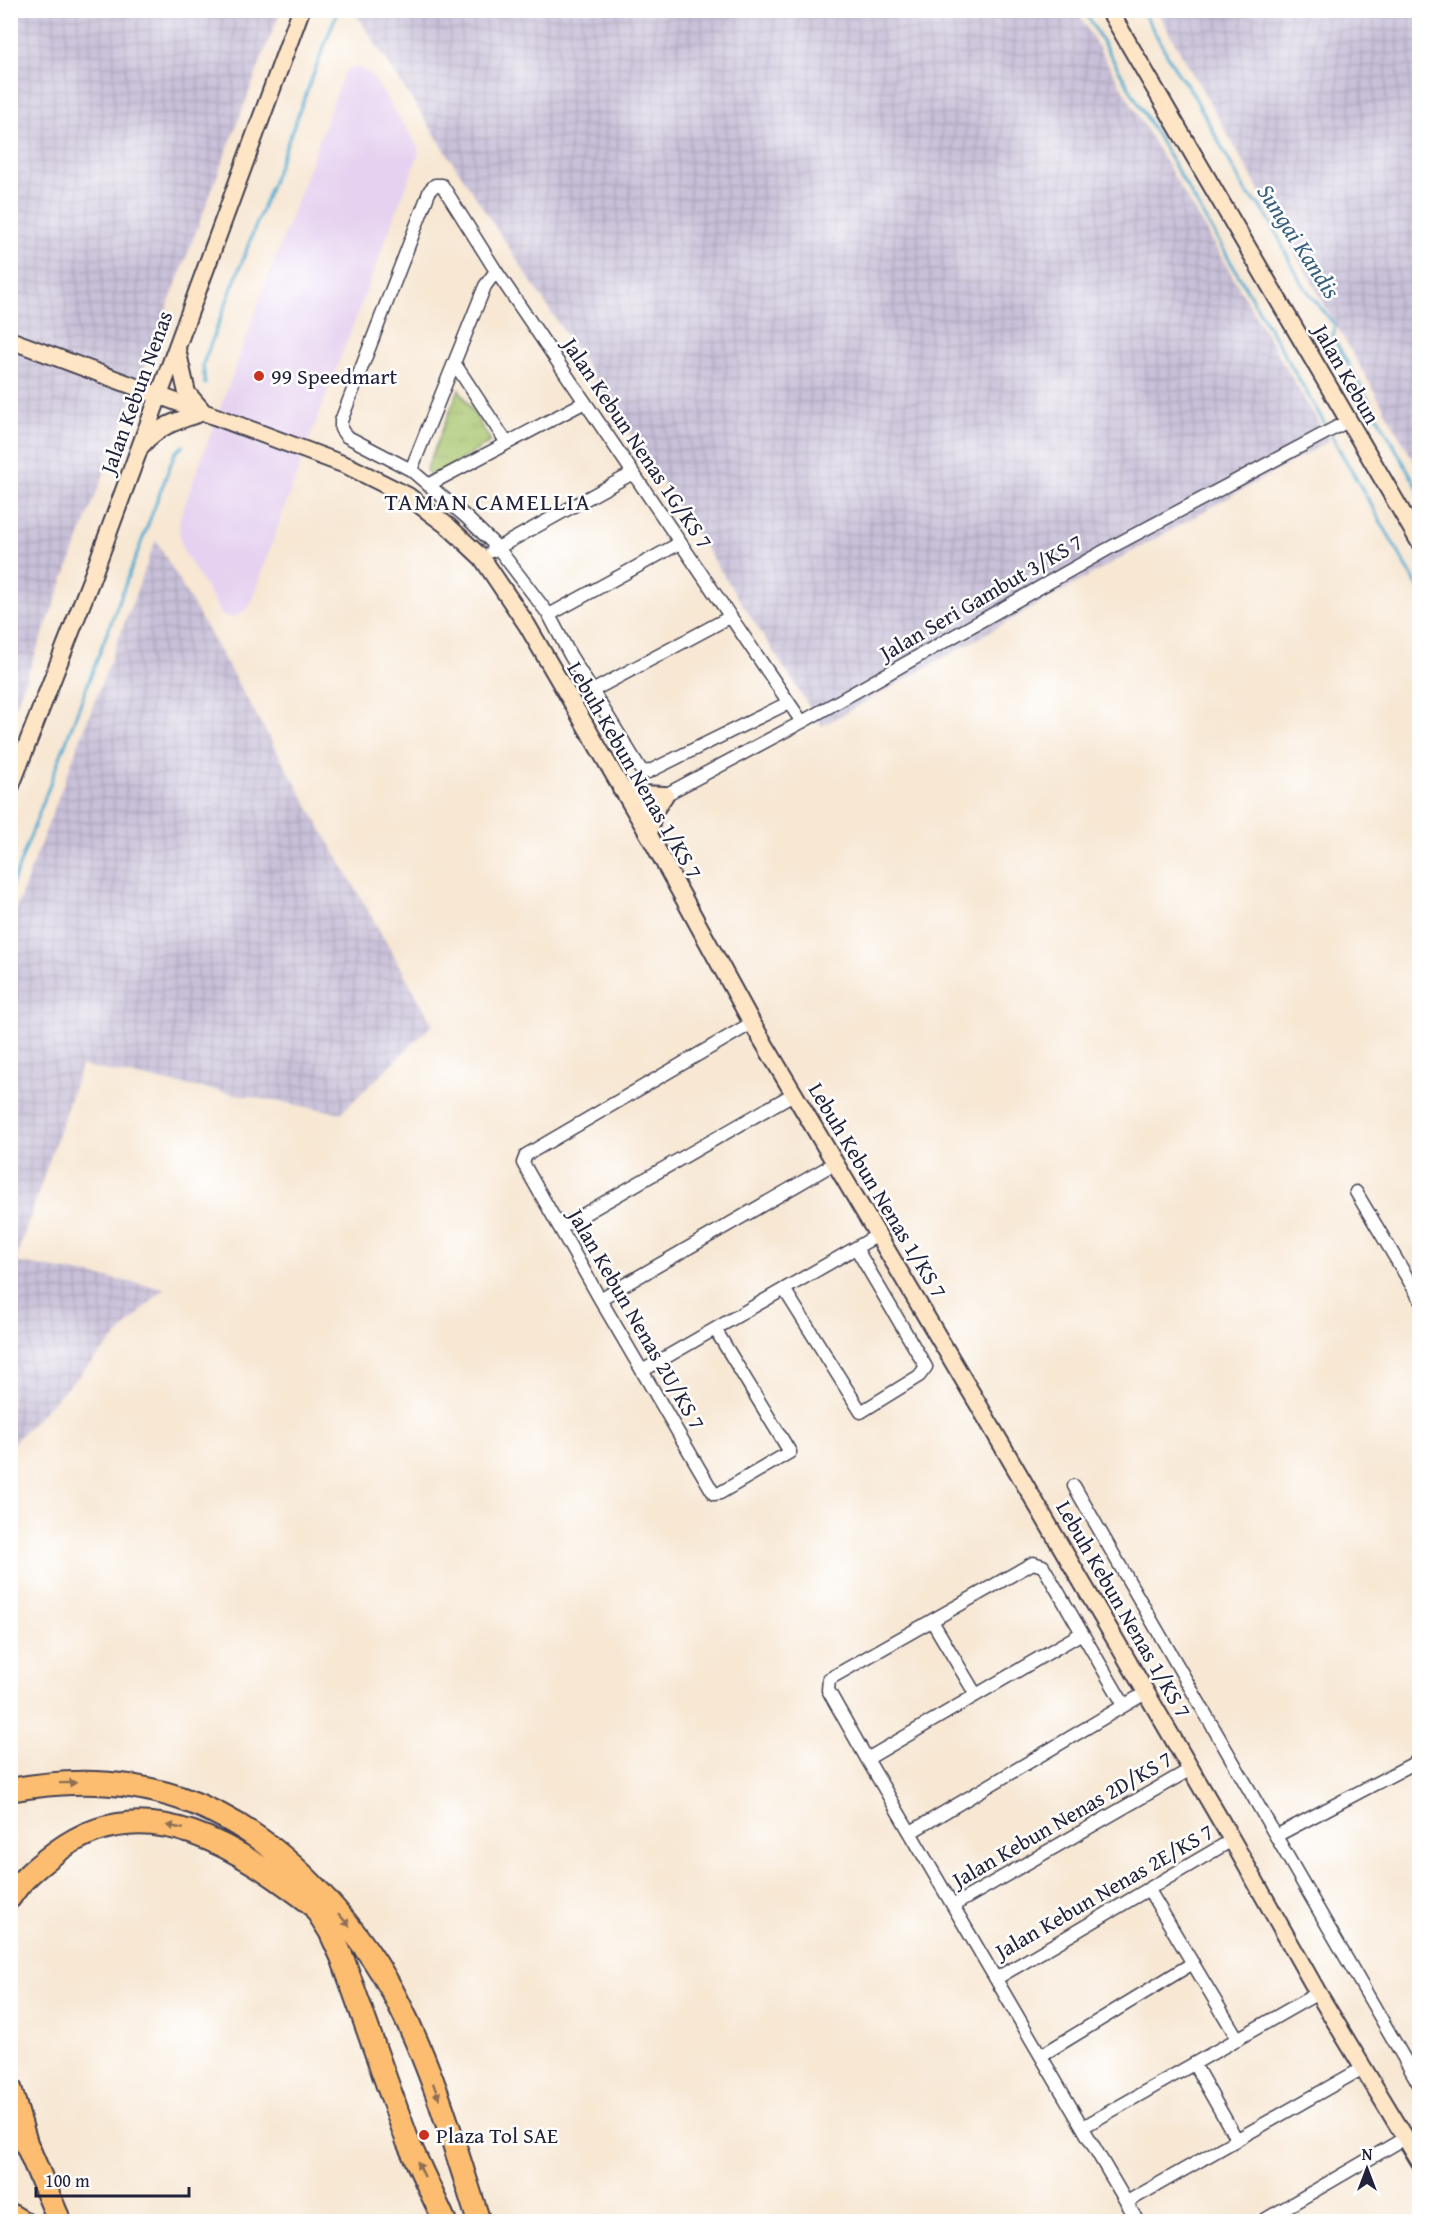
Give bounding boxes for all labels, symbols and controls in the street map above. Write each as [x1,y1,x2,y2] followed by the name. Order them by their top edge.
[1249,177,1350,306] water label: Sungai Kandis
[91,306,180,481] street label: Jalan Kebun Nenas
[1304,316,1389,430] street label: Jalan Kebun
[553,328,721,555] street label: Jalan Kebun Nenas 1G/KS 7
[271,360,397,392] place label: 99 Speedmart
[252,369,266,383] marker: 99 Speedmart
[385,484,591,519] district label: TAMAN CAMELLIA
[871,526,1088,670] street label: Jalan Seri Gambut 3/KS 7
[559,655,711,885] street label: Lebuh Kebun Nenas 1/KS 7
[801,1076,955,1304] street label: Lebuh Kebun Nenas 1/KS 7
[559,1200,714,1436] street label: Jalan Kebun Nenas 2U/KS 7
[1048,1494,1200,1724] street label: Lebuh Kebun Nenas 1/KS 7
[943,1743,1178,1897] street label: Jalan Kebun Nenas 2D/KS 7
[59,1778,78,1787] one-way arrow
[986,1815,1219,1968] street label: Jalan Kebun Nenas 2E/KS 7
[165,1822,184,1831] one-way arrow
[338,1912,351,1928] one-way arrow
[431,2082,441,2100] one-way arrow
[436,2119,558,2151] place label: Plaza Tol SAE
[417,2128,431,2142] marker: Plaza Tol SAE
[1337,2139,1397,2199] north arrow
[1362,2142,1373,2166] text: N
[36,2160,189,2198] scale bar
[416,2160,425,2177] one-way arrow
[45,2167,90,2194] text: 100 m

